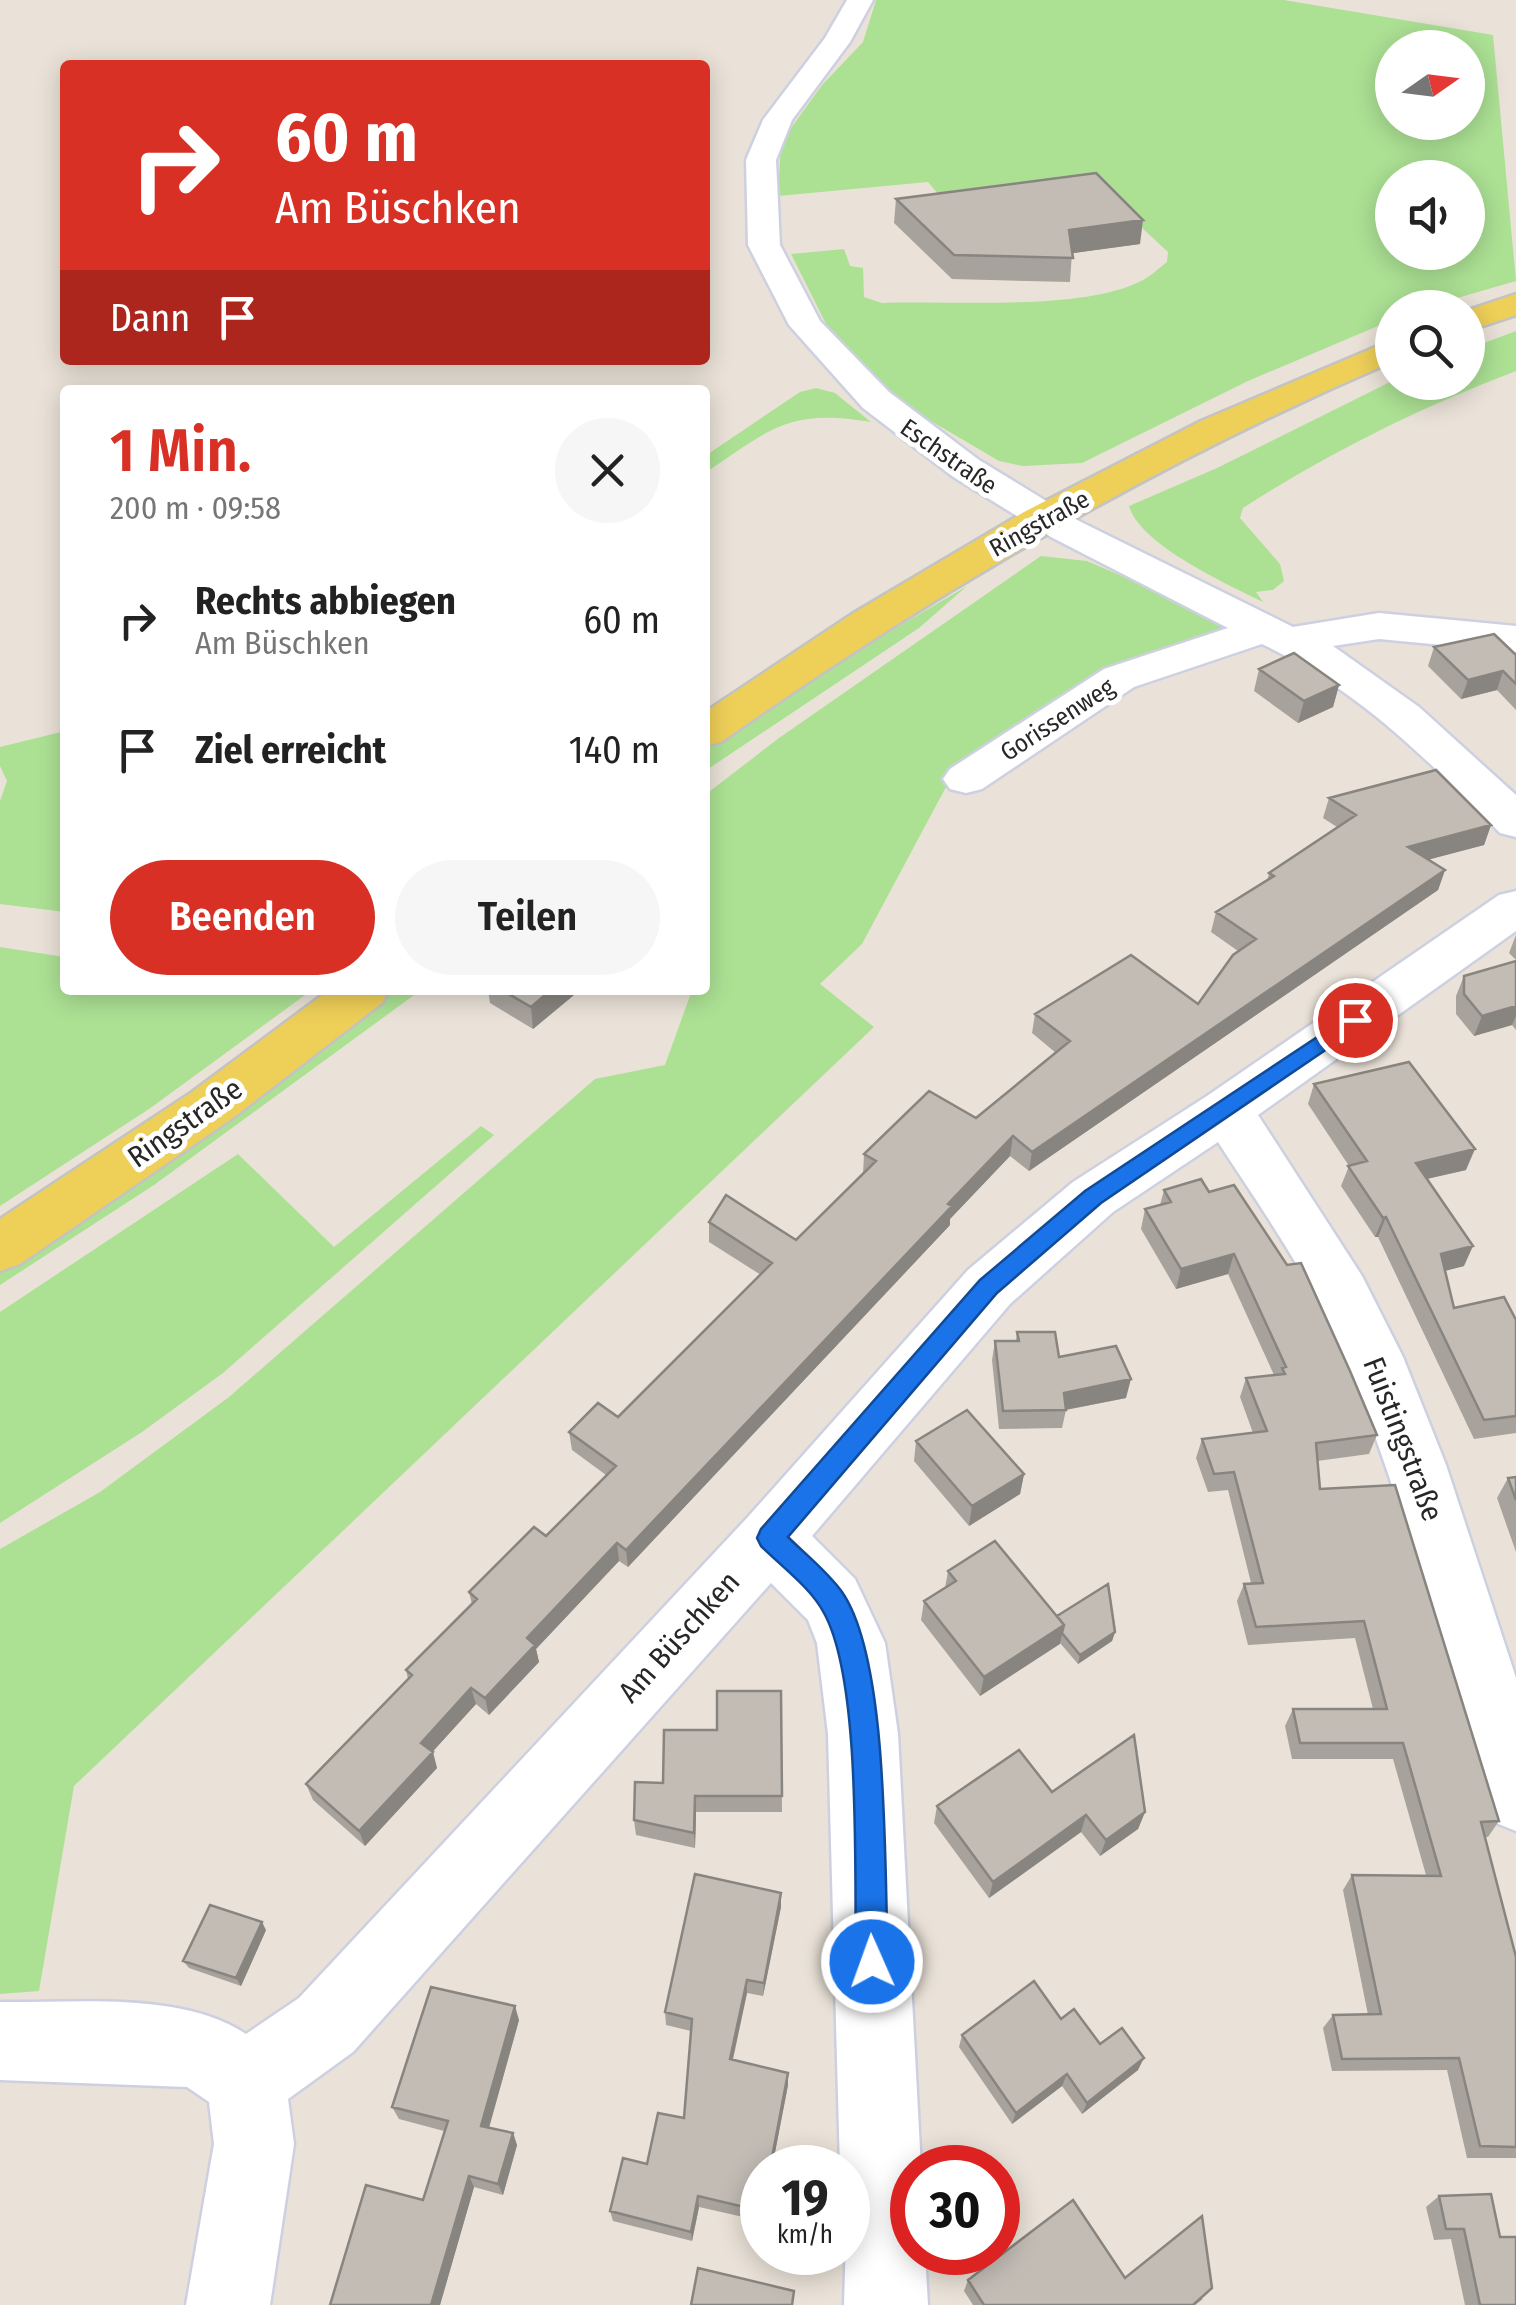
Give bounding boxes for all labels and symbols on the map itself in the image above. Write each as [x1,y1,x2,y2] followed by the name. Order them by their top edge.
[1375,30,1485,140] north arrow
[894,413,1002,501] street label: Eschstraße
[984,484,1095,564] street label: Ringstraße
[995,672,1120,768] street label: Gorissenweg
[1313,978,1398,1063] pin
[121,1071,249,1175] street label: Ringstraße
[1355,1352,1451,1526] street label: Fuistingstraße
[611,1564,747,1710] street label: Am Büschken
[820,1910,924,2014] position arrow
[890,2145,1020,2275] speed limit sign: 30

